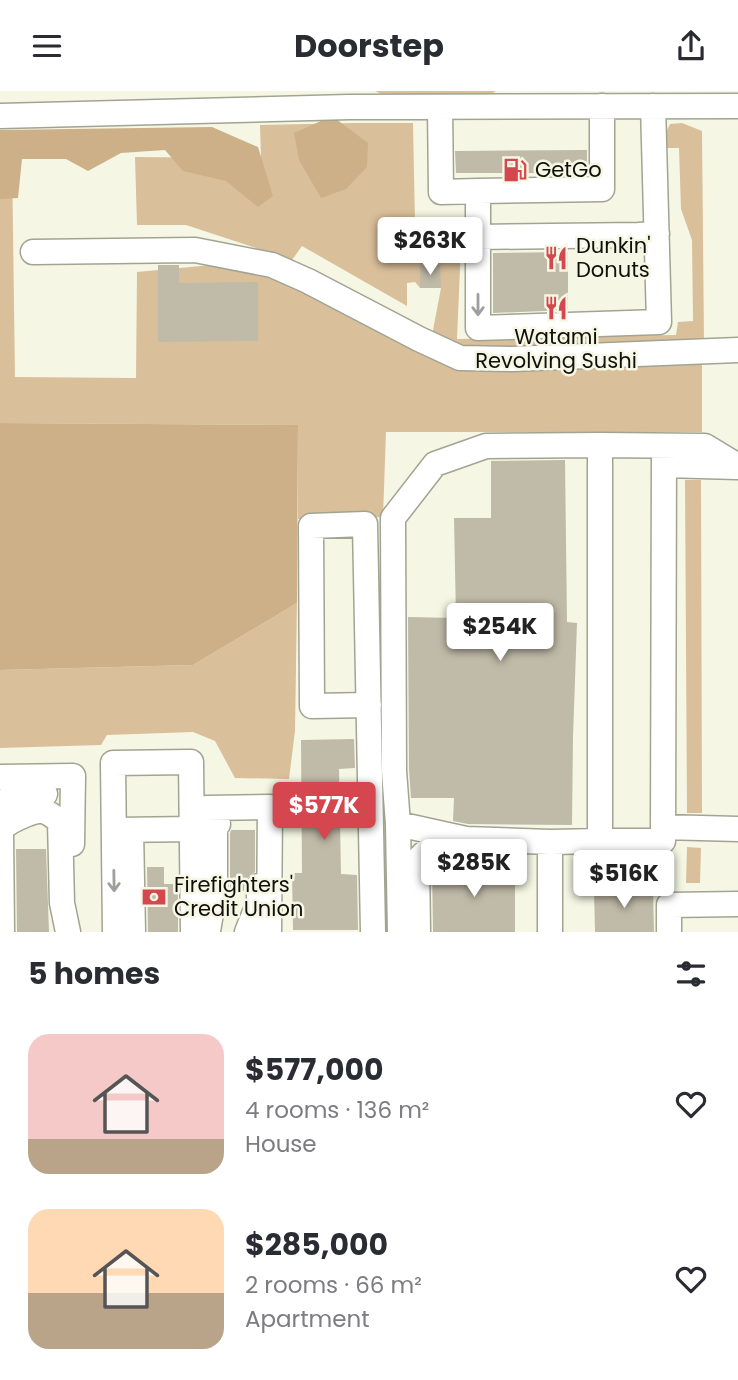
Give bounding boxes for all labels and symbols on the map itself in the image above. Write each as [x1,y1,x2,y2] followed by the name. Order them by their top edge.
[535,155,602,184] place label: GetGo
[501,156,529,184] fuel station icon: GetGo
[381,218,479,277] pin: $263K
[576,231,651,284] place label: Dunkin' Donuts
[542,244,570,272] restaurant icon: Dunkin' Donuts
[471,294,485,317] one-way arrow
[542,294,570,322] restaurant icon: Watami Revolving Sushi
[475,322,637,375] place label: Watami Revolving Sushi
[451,603,549,663] pin: $254K
[275,783,373,842] pin: $577K
[425,839,523,899] pin: $285K
[575,851,673,910] pin: $516K
[107,869,120,892] one-way arrow
[174,870,303,923] place label: Firefighters' Credit Union
[140,883,168,911] bank icon: Firefighters' Credit Union

